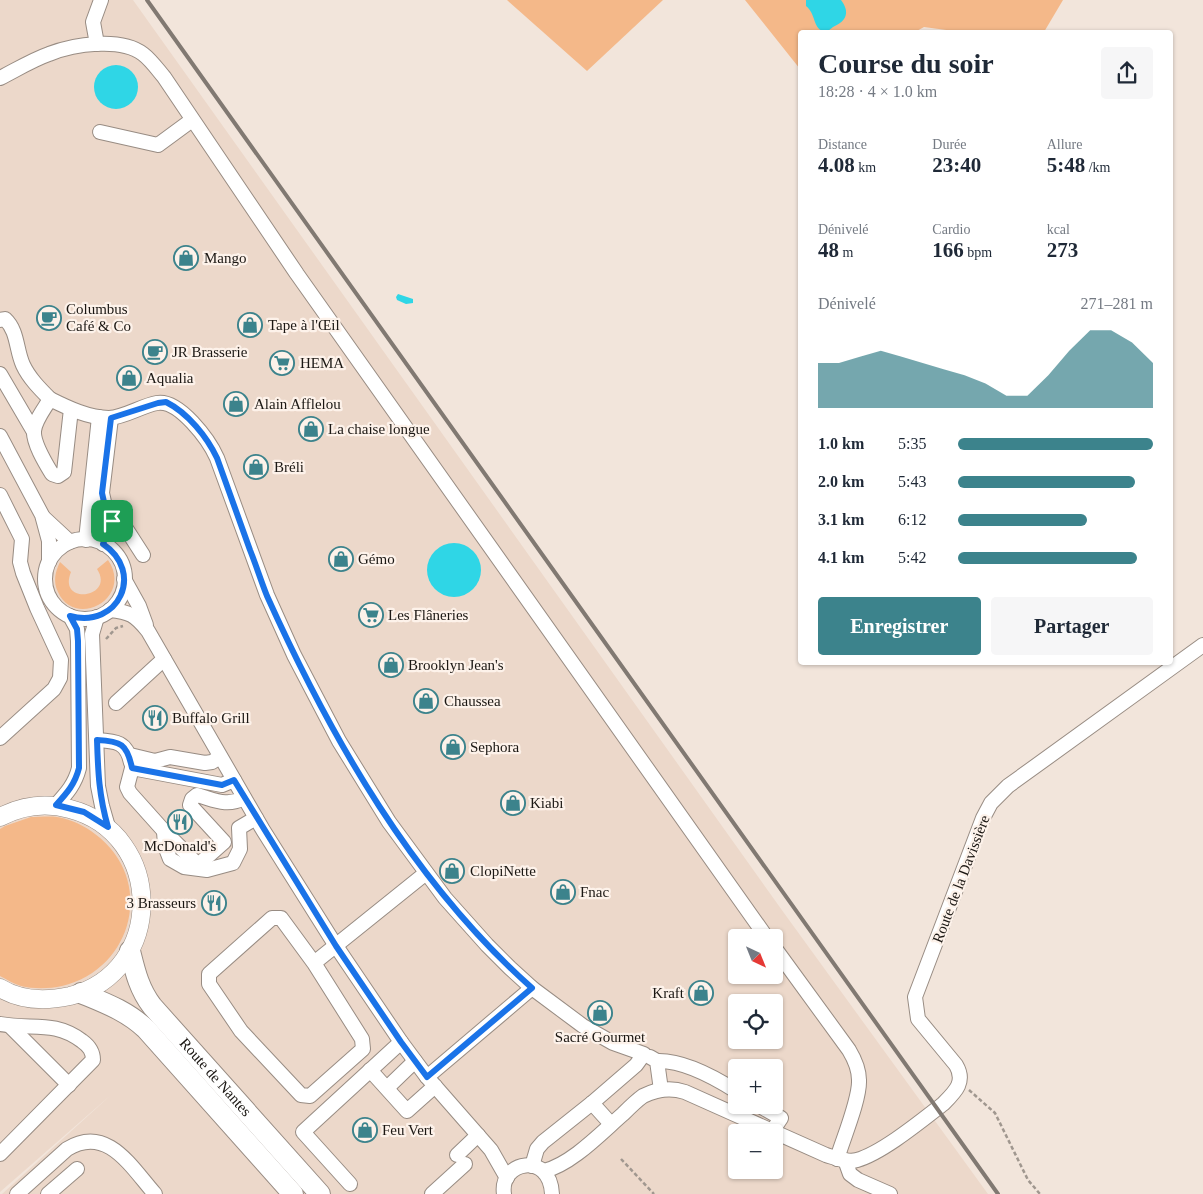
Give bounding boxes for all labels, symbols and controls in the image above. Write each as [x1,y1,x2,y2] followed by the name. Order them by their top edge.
[1101,47,1153,99] button: share
[818,48,994,79] text: Course du soir
[818,83,937,100] text: 18:28 · 4 × 1.0 km
[818,137,867,152] text: Distance
[932,137,967,152] text: Durée
[1047,137,1082,152] text: Allure
[818,153,855,177] text: 4.08
[932,153,981,177] text: 23:40
[1047,153,1085,177] text: 5:48
[855,160,876,175] text: km
[1085,160,1110,175] text: /km
[818,222,869,237] text: Dénivelé
[932,222,970,237] text: Cardio
[1047,222,1070,237] text: kcal
[818,238,839,262] text: 48
[932,238,964,262] text: 166
[1047,238,1078,262] text: 273
[173,245,199,271] shop icon: Mango
[839,245,853,260] text: m
[964,245,992,260] text: bpm
[204,250,247,266] place label: Mango
[818,295,876,312] text: Dénivelé
[1081,295,1153,312] text: 271–281 m
[66,301,131,334] place label: Columbus Café & Co
[36,305,62,331] cafe icon: Columbus Café & Co
[237,312,263,338] shop icon: Tape à l'Œil
[268,317,340,333] place label: Tape à l'Œil
[142,339,168,365] cafe icon: JR Brasserie
[172,344,248,360] place label: JR Brasserie
[269,350,295,376] supermarket icon: HEMA
[300,355,344,371] place label: HEMA
[116,365,142,391] shop icon: Aqualia
[146,370,194,386] place label: Aqualia
[223,391,249,417] shop icon: Alain Afflelou
[254,396,341,412] place label: Alain Afflelou
[298,416,324,442] shop icon: La chaise longue
[328,421,430,437] place label: La chaise longue
[818,435,864,452] text: 1.0 km
[898,435,926,452] text: 5:35
[243,454,269,480] shop icon: Bréli
[274,459,304,475] place label: Bréli
[818,473,864,490] text: 2.0 km
[898,473,926,490] text: 5:43
[91,500,133,542] pin
[98,507,126,535] icon: arrive
[818,511,864,528] text: 3.1 km
[898,511,926,528] text: 6:12
[328,546,354,572] shop icon: Gémo
[818,549,864,566] text: 4.1 km
[898,549,926,566] text: 5:42
[358,551,395,567] place label: Gémo
[818,597,981,655] button: Enregistrer
[991,597,1153,655] button: Partager
[358,602,384,628] supermarket icon: Les Flâneries
[388,607,469,623] place label: Les Flâneries
[378,652,404,678] shop icon: Brooklyn Jean's
[408,657,504,673] place label: Brooklyn Jean's
[413,688,439,714] shop icon: Chaussea
[444,693,501,709] place label: Chaussea
[142,705,168,731] restaurant icon: Buffalo Grill
[172,710,250,726] place label: Buffalo Grill
[440,734,466,760] shop icon: Sephora
[470,739,519,755] place label: Sephora
[500,790,526,816] shop icon: Kiabi
[530,795,563,811] place label: Kiabi
[167,809,193,835] restaurant icon: McDonald's
[929,813,993,945] street label: Route de la Davissière
[144,838,217,854] place label: McDonald's
[439,858,465,884] shop icon: ClopiNette
[470,863,536,879] place label: ClopiNette
[550,879,576,905] shop icon: Fnac
[580,884,610,900] place label: Fnac
[201,890,227,916] restaurant icon: 3 Brasseurs
[126,895,196,911] place label: 3 Brasseurs
[728,929,782,984] north arrow
[728,929,783,1179] map controls
[688,980,714,1006] shop icon: Kraft
[652,985,685,1001] place label: Kraft
[728,994,783,1049] button: locate
[587,1000,613,1026] shop icon: Sacré Gourmet
[555,1029,646,1045] place label: Sacré Gourmet
[176,1035,255,1120] street label: Route de Nantes
[728,1059,783,1114] button: +
[352,1117,378,1143] shop icon: Feu Vert
[382,1122,434,1138] place label: Feu Vert
[728,1124,783,1179] button: −

